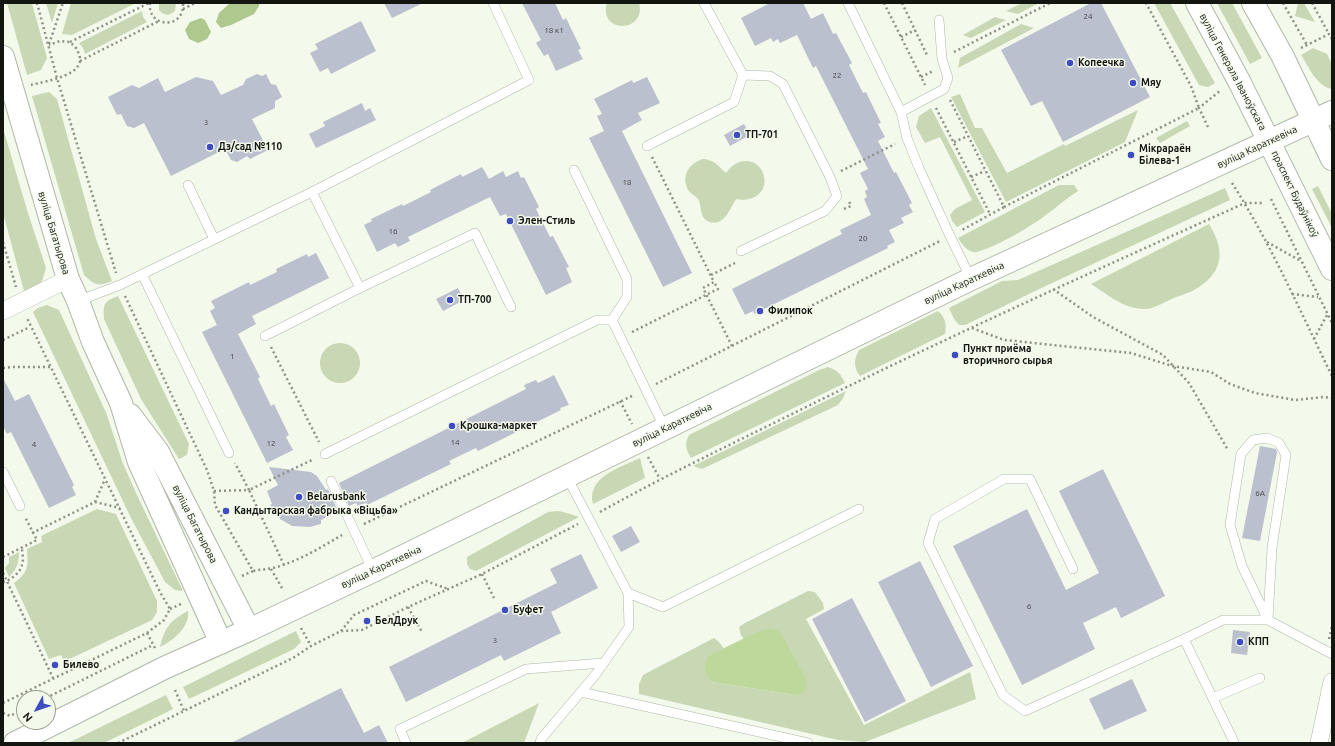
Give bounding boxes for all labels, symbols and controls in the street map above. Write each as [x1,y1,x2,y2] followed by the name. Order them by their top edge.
[1083,11,1093,21] house number: 24
[1197,12,1269,132] street label: вуліца Генерала Іваноўскага
[544,25,564,35] house number: 18 к1
[1078,57,1124,69] place label: Копеечка
[1065,58,1075,68] marker: Копеечка
[832,70,842,80] house number: 22
[1141,77,1161,89] place label: Мяу
[1128,78,1138,88] marker: Мяу
[204,117,208,127] house number: 3
[1215,123,1299,171] street label: вуліца Караткевіча
[745,129,778,141] place label: ТП-701
[732,130,742,140] marker: ТП-701
[218,141,282,153] place label: Дз/сад №110
[205,142,215,152] marker: Дз/сад №110
[1139,143,1191,166] place label: Мікрараён Білева-1
[1269,149,1321,239] street label: праспект Будаўнікоў
[1126,150,1136,160] marker: Мікрараён Білева-1
[622,177,632,187] house number: 18
[36,190,72,276] street label: вуліца Багатырова
[518,215,575,227] place label: Элен-Стиль
[505,216,515,226] marker: Элен-Стиль
[388,226,398,236] house number: 16
[858,233,868,243] house number: 20
[922,259,1006,307] street label: вуліца Караткевіча
[458,294,491,306] place label: ТП-700
[445,295,455,305] marker: ТП-700
[768,305,813,317] place label: Филипок
[755,306,765,316] marker: Филипок
[963,343,1053,366] place label: Пункт приёма вторичного сырья
[950,350,960,360] marker: Пункт приёма вторичного сырья
[230,351,234,361] house number: 1
[630,400,714,450] street label: вуліца Караткевіча
[460,420,537,432] place label: Крошка-маркет
[447,421,457,431] marker: Крошка-маркет
[450,437,460,447] house number: 14
[266,438,276,448] house number: 12
[32,439,36,449] house number: 4
[170,483,220,565] street label: вуліца Багатырова
[1255,488,1265,498] house number: 6А
[307,491,366,503] place label: Belarusbank
[294,492,304,502] marker: Belarusbank
[234,505,398,517] place label: Кандытарская фабрыка «Віцьба»
[221,506,231,516] marker: Кандытарская фабрыка «Віцьба»
[339,543,423,591] street label: вуліца Караткевіча
[1027,601,1031,611] house number: 6
[513,604,543,616] place label: Буфет
[500,605,510,615] marker: Буфет
[375,615,418,627] place label: БелДрук
[362,616,372,626] marker: БелДрук
[493,635,497,645] house number: 3
[1248,636,1269,648] place label: КПП
[1235,637,1245,647] marker: КПП
[63,659,99,671] place label: Билево
[50,660,60,670] marker: Билево
[16,690,56,730] north arrow
[20,710,35,724] text: N

